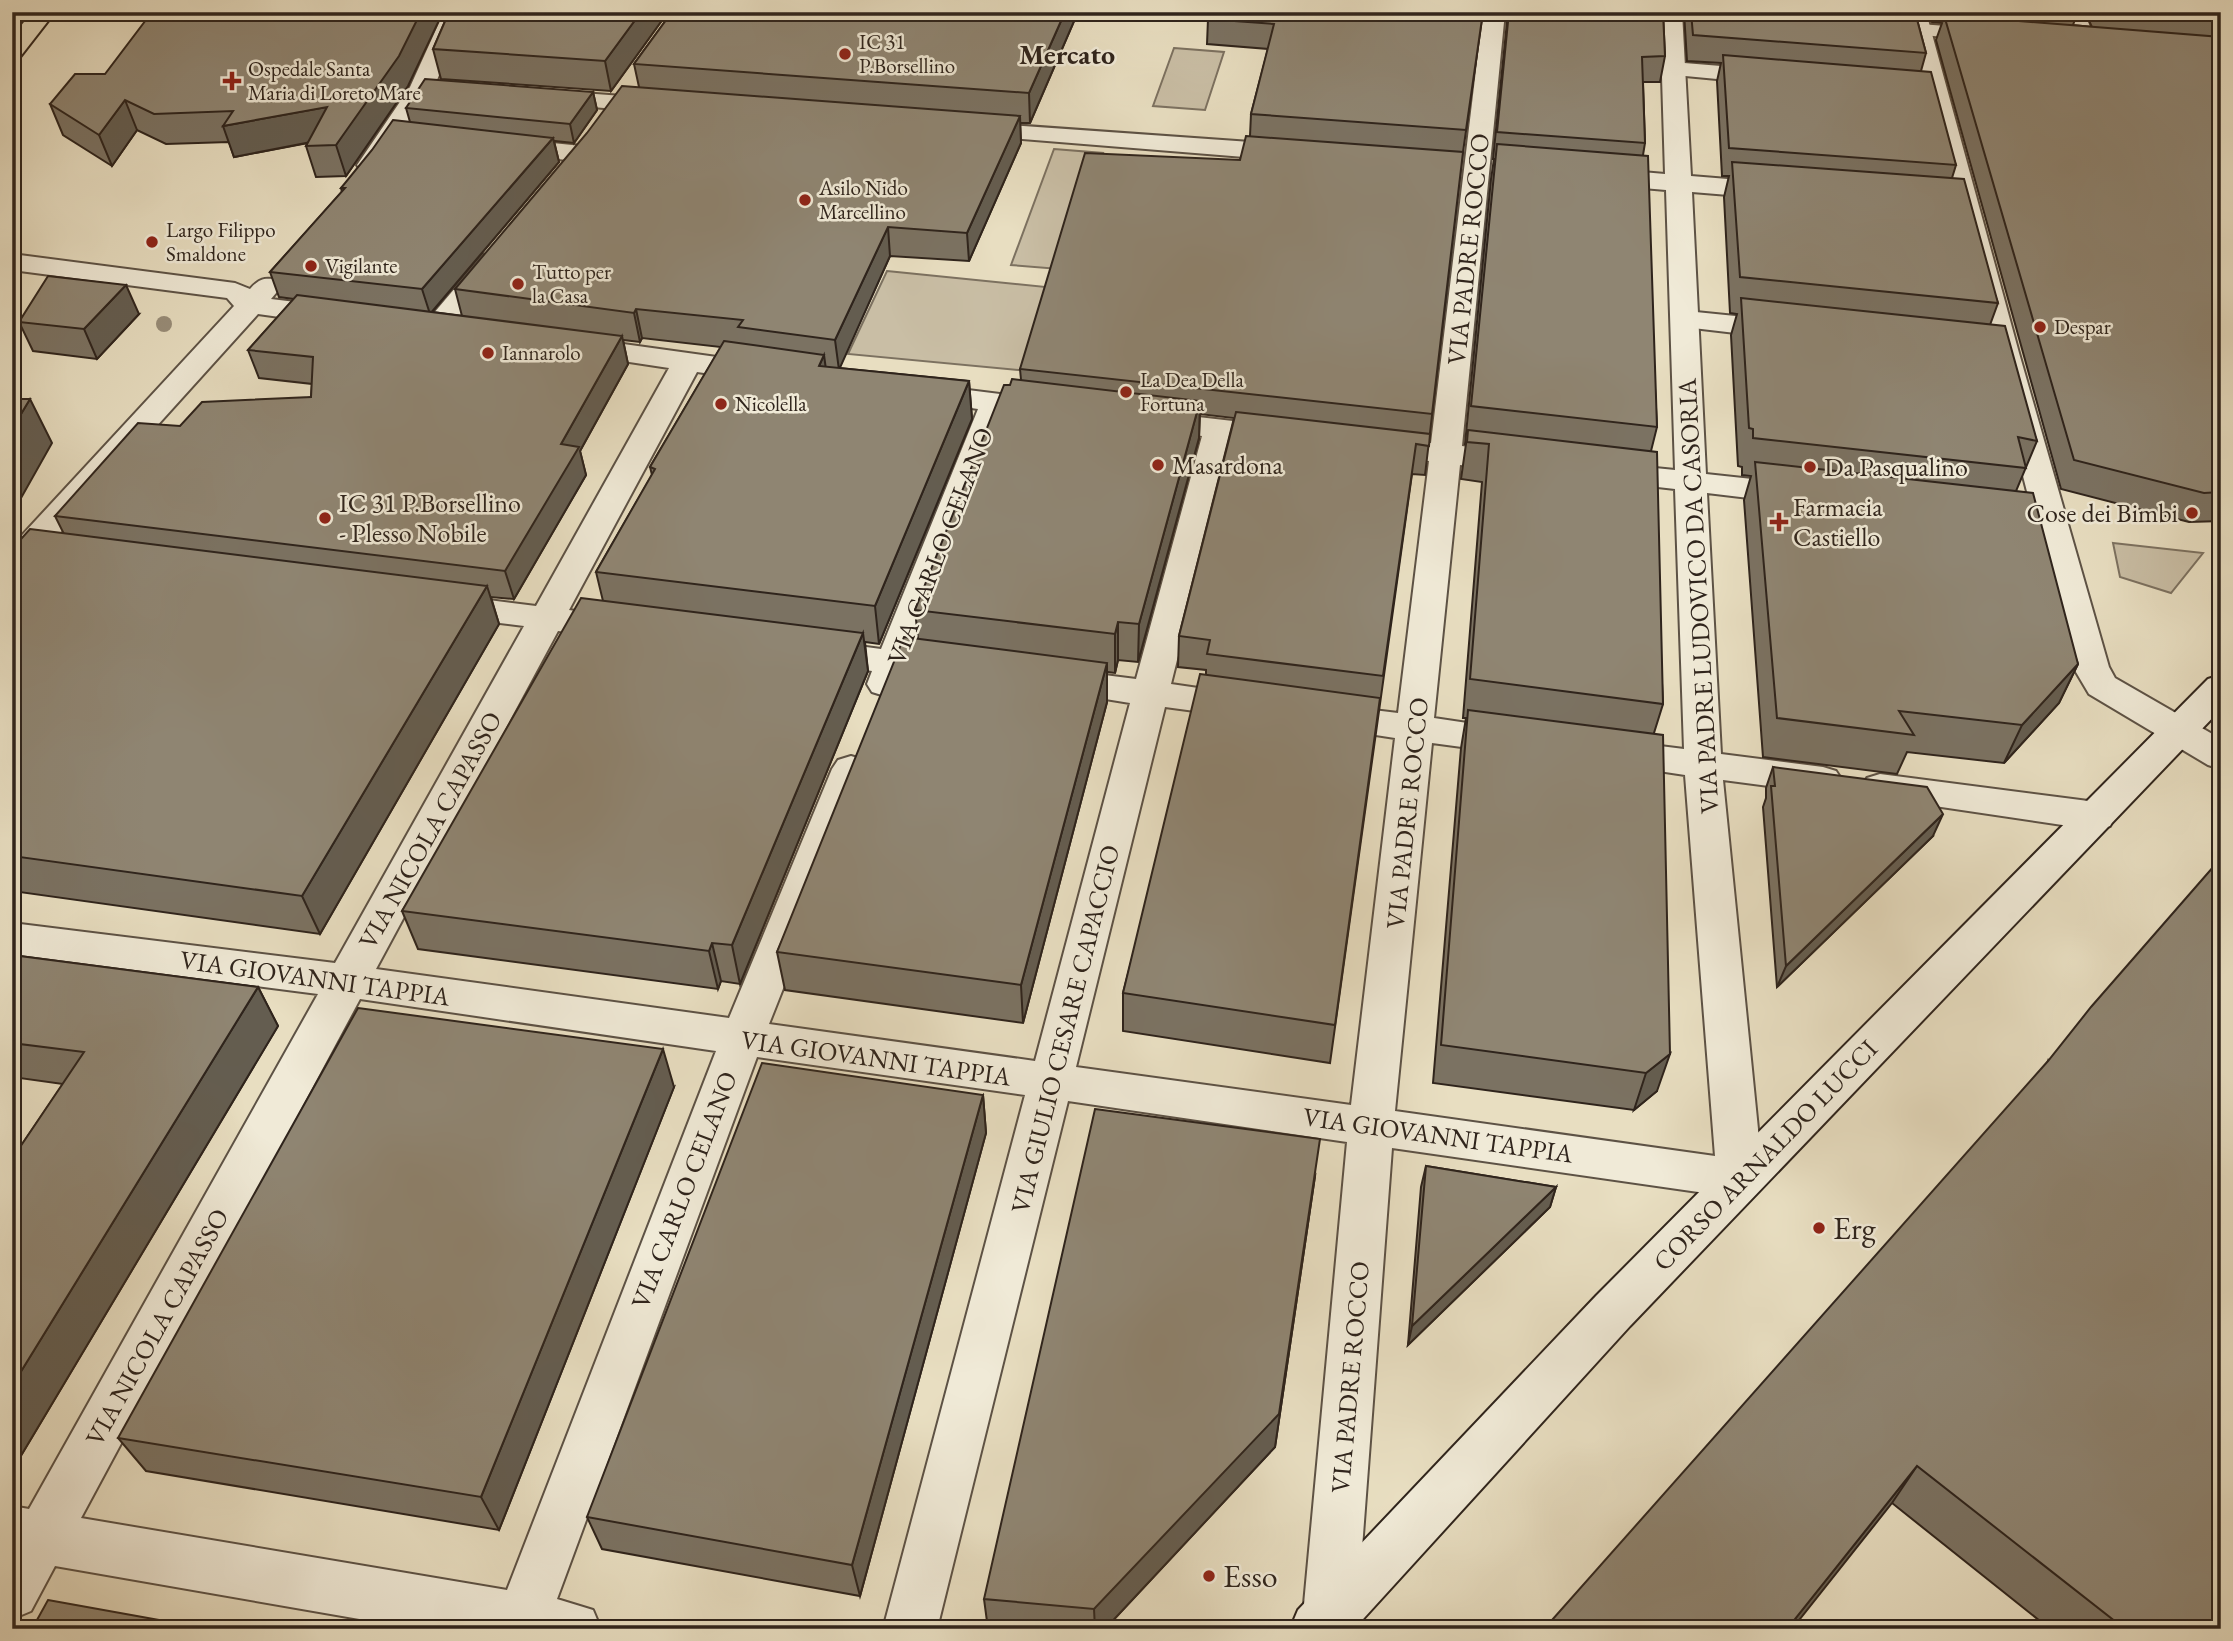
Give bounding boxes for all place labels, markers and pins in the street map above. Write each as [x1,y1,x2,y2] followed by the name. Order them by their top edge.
[859,28,955,79] place label: IC 31 P.Borsellino
[837,46,853,62] marker: IC 31 P.Borsellino
[248,55,421,106] place label: Ospedale Santa Maria di Loreto Mare
[222,71,242,91] marker: Ospedale Santa Maria di Loreto Mare
[818,174,908,225] place label: Asilo Nido Marcellino
[797,192,813,208] marker: Asilo Nido Marcellino
[166,216,276,267] place label: Largo Filippo Smaldone
[144,234,160,250] marker: Largo Filippo Smaldone
[325,252,397,279] place label: Vigilante
[303,258,319,274] marker: Vigilante
[532,258,611,309] place label: Tutto per la Casa
[510,276,526,292] marker: Tutto per la Casa
[2054,313,2111,340] place label: Despar
[2032,319,2048,335] marker: Despar
[502,339,581,366] place label: Iannarolo
[480,345,496,361] marker: Iannarolo
[1140,366,1245,417] place label: La Dea Della Fortuna
[1118,384,1134,400] marker: La Dea Della Fortuna
[735,390,807,417] place label: Nicolella
[713,396,729,412] marker: Nicolella
[1172,448,1283,482] place label: Masardona
[1824,450,1968,484] place label: Da Pasqualino
[1150,457,1166,473] marker: Masardona
[1802,459,1818,475] marker: Da Pasqualino
[339,486,521,550] place label: IC 31 P.Borsellino - Plesso Nobile
[1793,490,1883,554] place label: Farmacia Castiello
[2026,496,2178,530] place label: Cose dei Bimbi
[2184,505,2200,521] marker: Cose dei Bimbi
[317,510,333,526] marker: IC 31 P.Borsellino - Plesso Nobile
[1771,514,1787,530] marker: Farmacia Castiello
[1833,1207,1877,1249] place label: Erg
[1811,1220,1827,1236] marker: Erg
[1223,1555,1278,1597] place label: Esso
[1201,1568,1217,1584] marker: Esso

